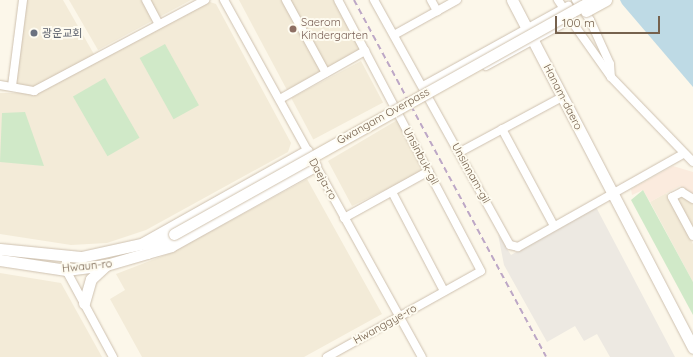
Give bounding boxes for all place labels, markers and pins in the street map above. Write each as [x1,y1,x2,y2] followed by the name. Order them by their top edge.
[301,16,368,42] place label: Saerom Kindergarten
[288,24,298,34] marker: Saerom Kindergarten
[42,26,82,40] place label: 광운교회
[29,28,39,38] marker: 광운교회

